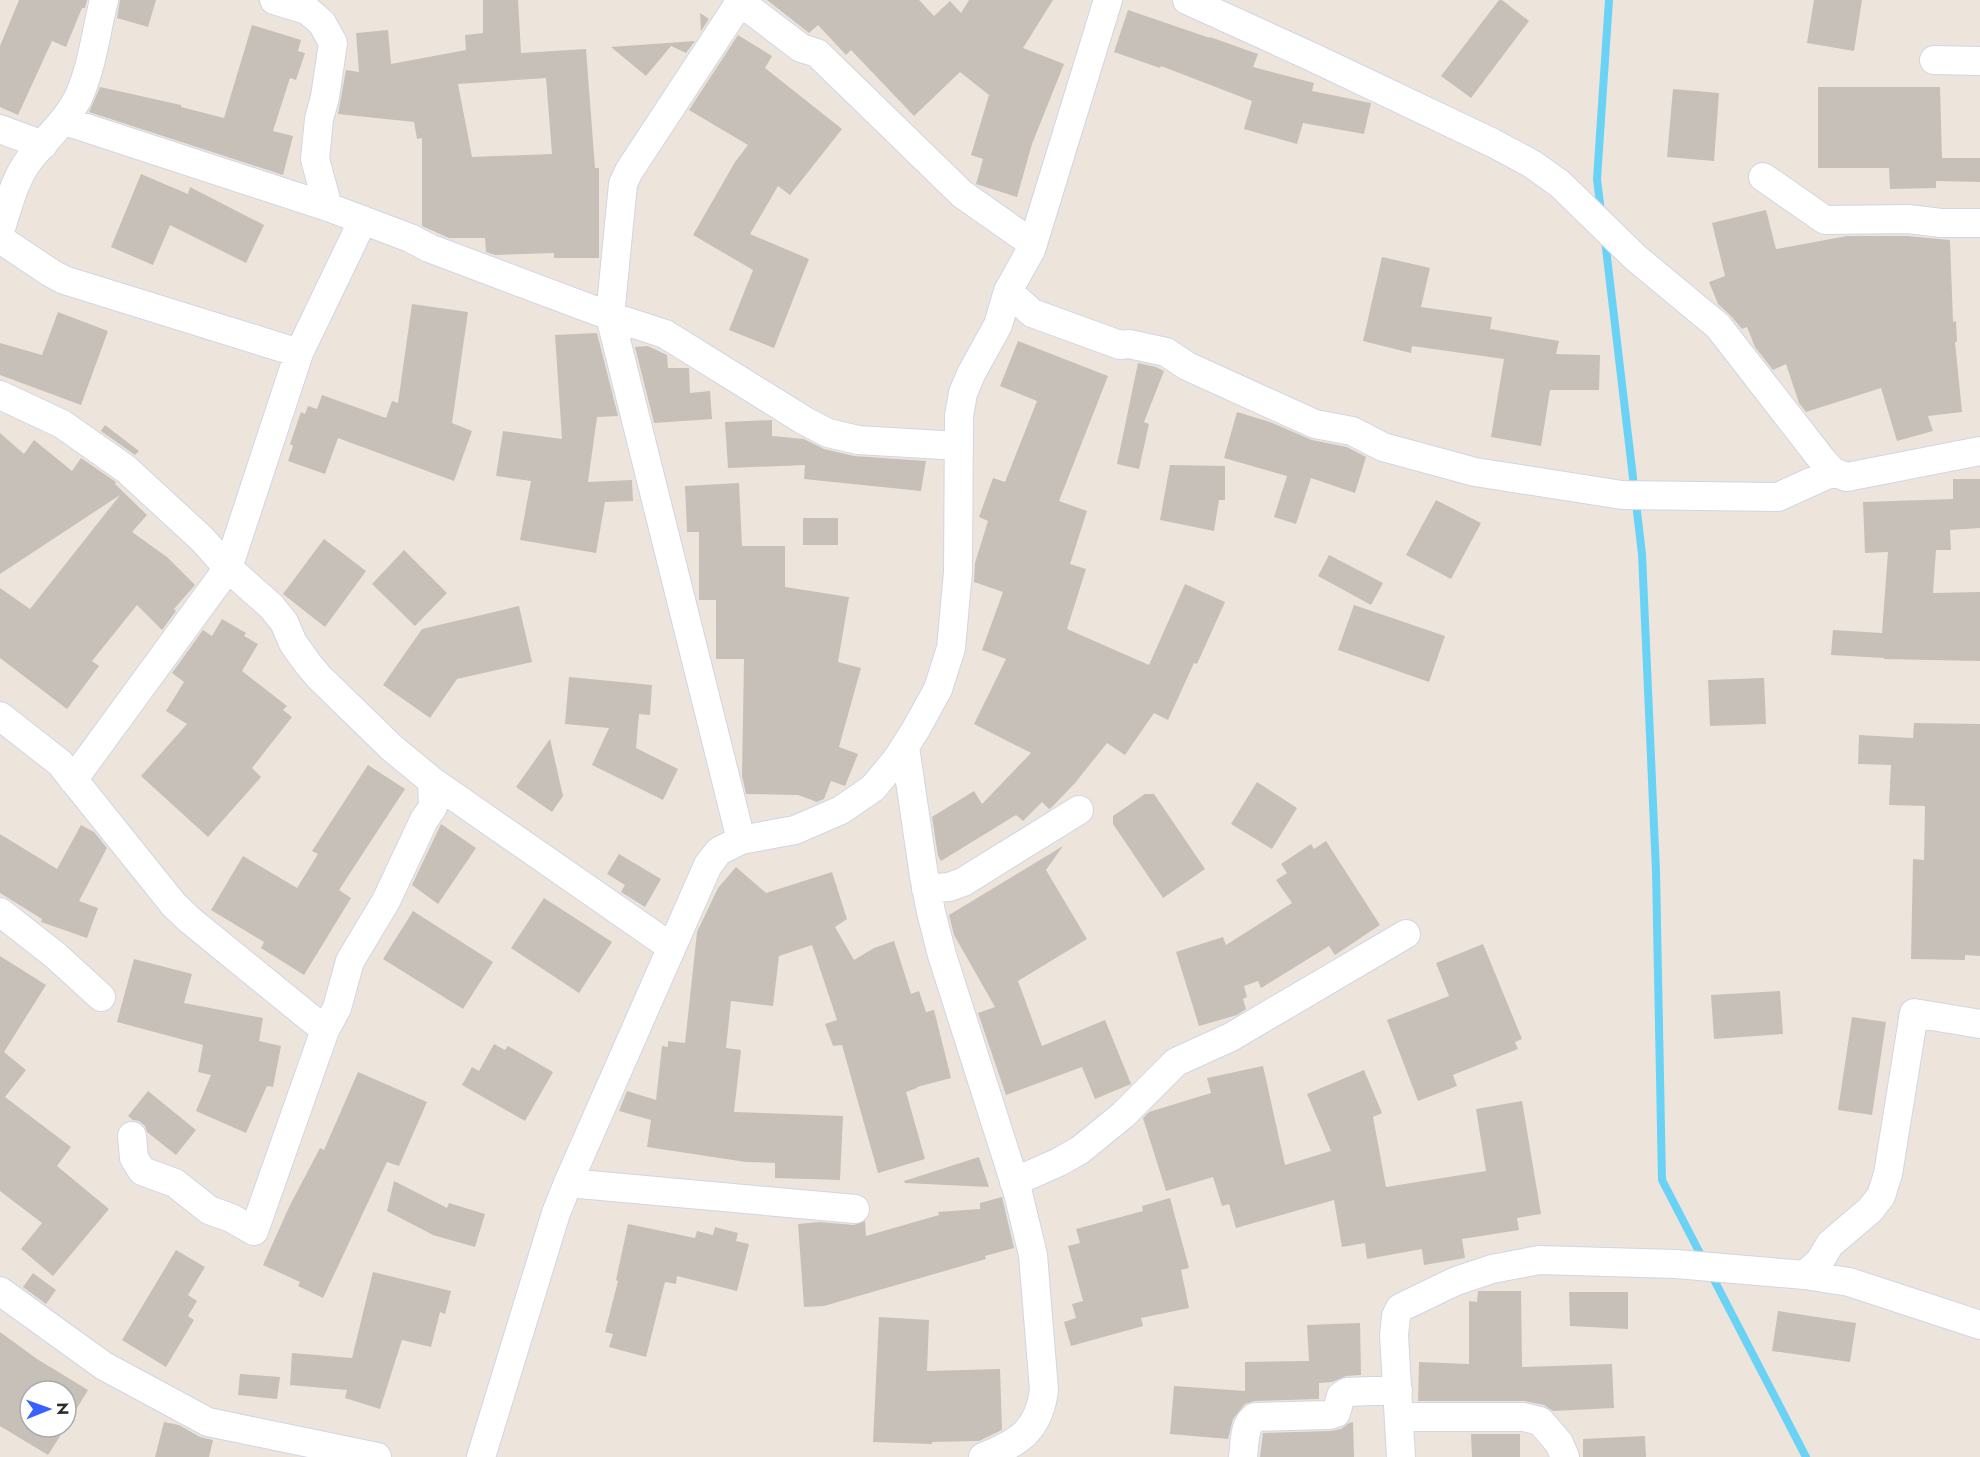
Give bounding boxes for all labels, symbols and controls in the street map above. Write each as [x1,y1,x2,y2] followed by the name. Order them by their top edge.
[18,1379,78,1439] north arrow
[51,1402,74,1415] text: N

